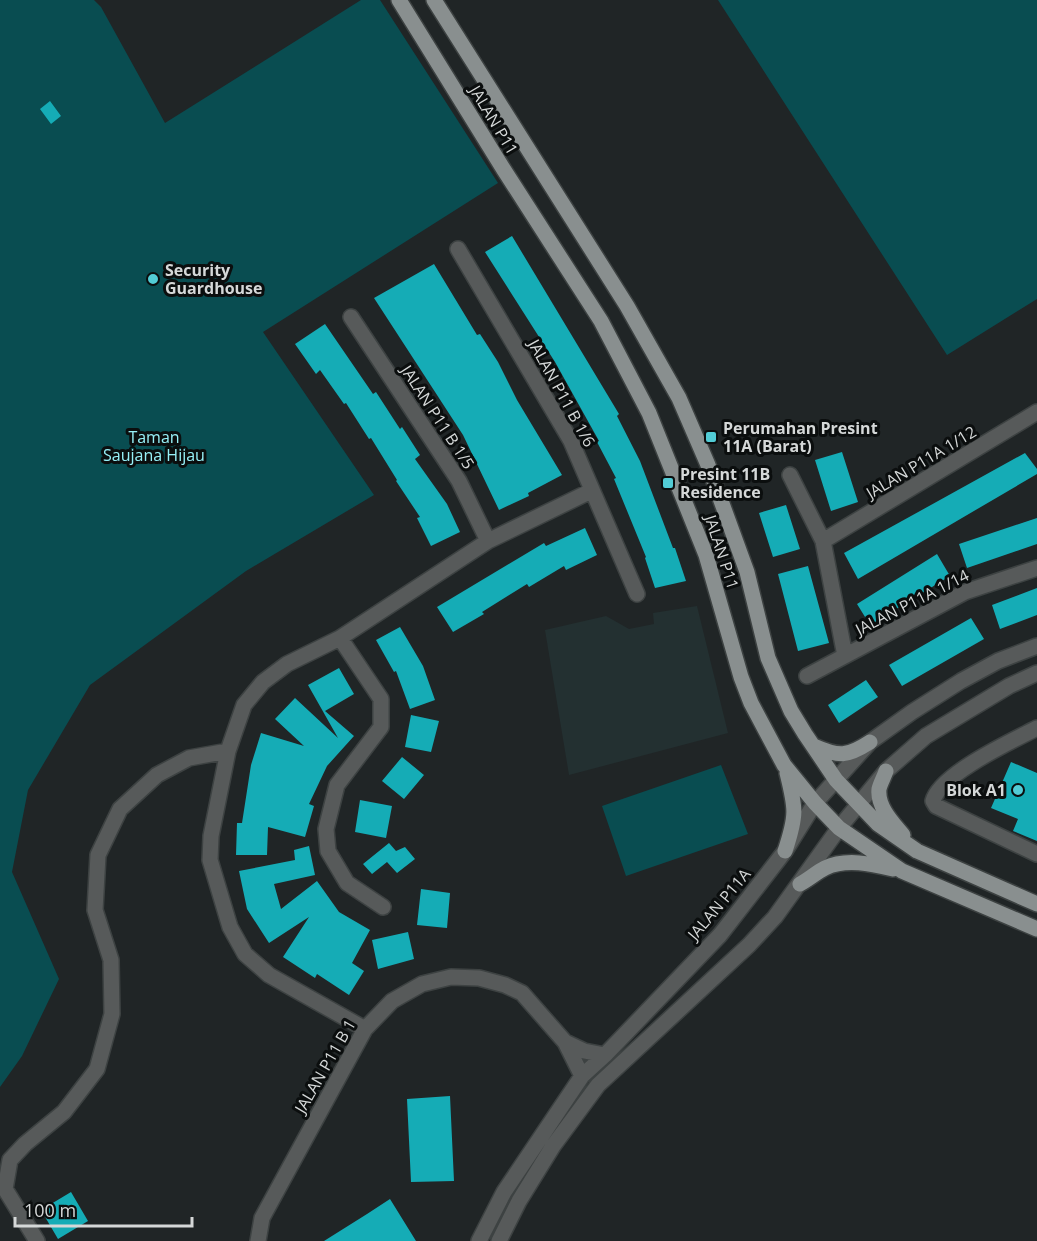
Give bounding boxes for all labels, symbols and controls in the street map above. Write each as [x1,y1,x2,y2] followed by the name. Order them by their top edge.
[464,80,523,159] street label: JALAN P11
[165,259,263,299] place label: Security Guardhouse
[146,272,160,286] marker: Security Guardhouse
[522,334,601,451] street label: JALAN P11 B 1/6
[395,359,480,473] street label: JALAN P11 B 1/5
[723,417,878,457] place label: Perumahan Presint 11A (Barat)
[860,420,980,505] street label: JALAN P11A 1/12
[103,426,205,466] park label: Taman Saujana Hijau
[704,430,718,444] marker: Perumahan Presint 11A (Barat)
[680,463,770,503] place label: Presint 11B Residence
[661,476,675,490] marker: Presint 11B Residence
[699,510,744,592] street label: JALAN P11
[850,564,973,641] street label: JALAN P11A 1/14
[946,779,1006,801] place label: Blok A1
[1011,783,1025,797] marker: Blok A1
[681,863,756,946] street label: JALAN P11A
[288,1015,361,1119] street label: JALAN P11 B 1
[15,1190,192,1228] scale bar
[24,1198,76,1222] text: 100 m

